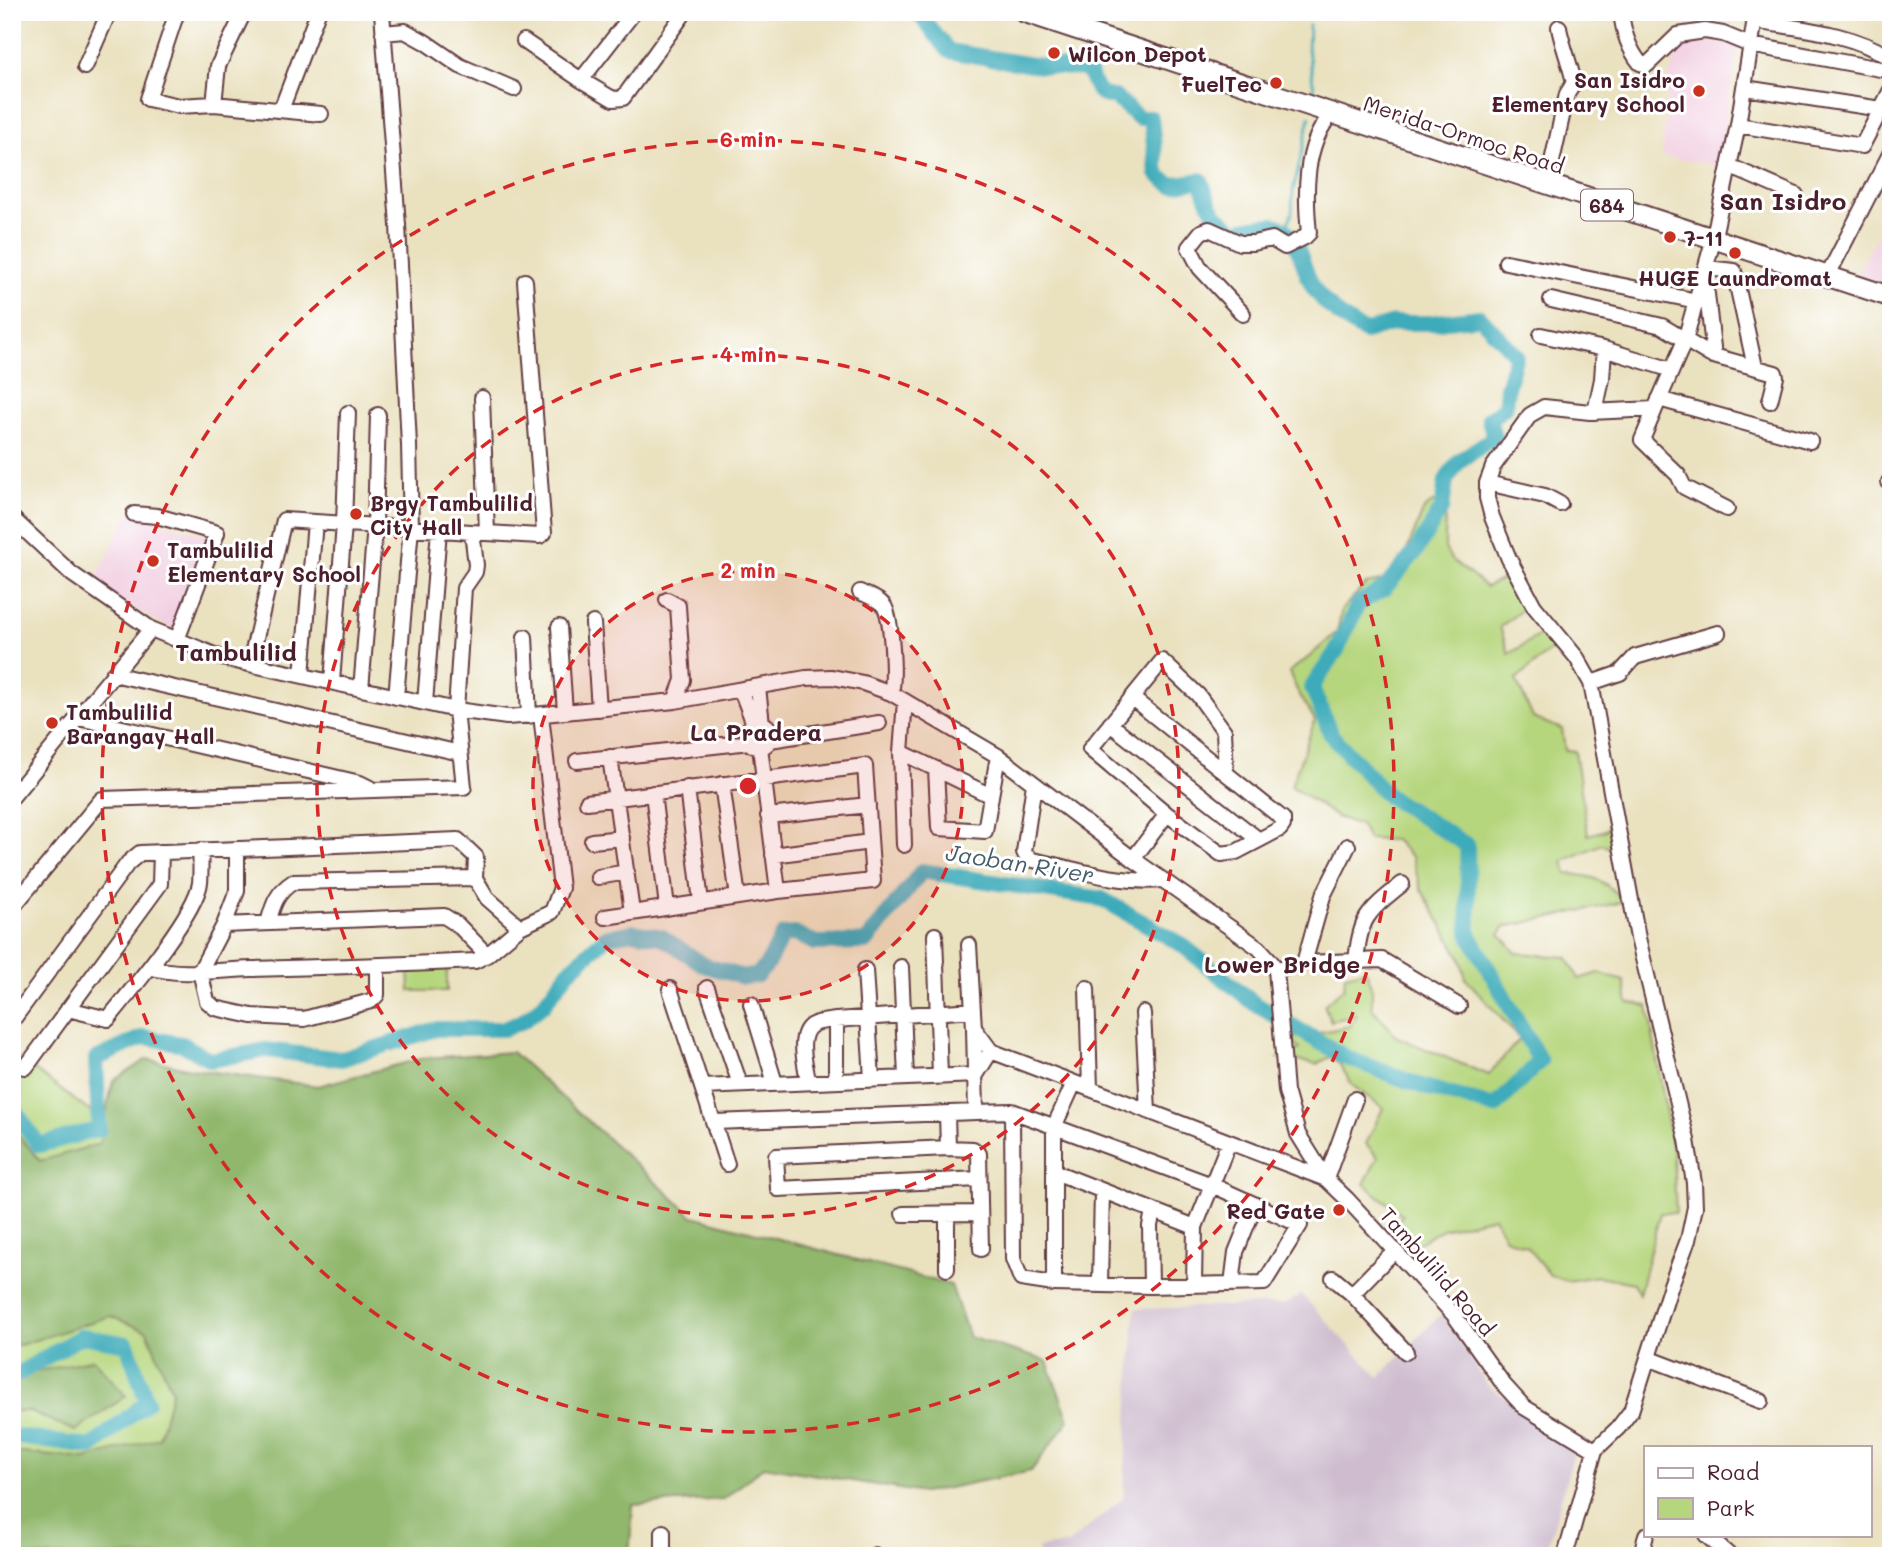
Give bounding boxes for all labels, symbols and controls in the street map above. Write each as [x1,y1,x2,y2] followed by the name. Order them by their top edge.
[1068,40,1206,67] place label: Wilcon Depot
[1046,45,1062,61] marker: Wilcon Depot
[1491,66,1685,118] place label: San Isidro Elementary School
[1181,70,1262,97] place label: FuelTec
[1268,75,1284,91] marker: FuelTec
[1691,83,1707,99] marker: San Isidro Elementary School
[1360,89,1568,179] street label: Merida-Ormoc Road
[720,125,776,152] text: 6 min
[1720,185,1846,216] district label: San Isidro
[1581,190,1633,220] road number: 684
[1684,224,1723,251] place label: 7-11
[1662,229,1678,245] marker: 7-11
[1727,245,1743,261] marker: HUGE Laundromat
[1638,264,1832,291] place label: HUGE Laundromat
[720,340,776,367] text: 4 min
[370,489,533,541] place label: Brgy Tambulilid City Hall
[348,506,364,522] marker: Brgy Tambulilid City Hall
[167,536,361,588] place label: Tambulilid Elementary School
[145,553,161,569] marker: Tambulilid Elementary School
[720,556,776,583] text: 2 min
[175,636,297,667] district label: Tambulilid
[66,698,214,750] place label: Tambulilid Barangay Hall
[44,715,60,731] marker: Tambulilid Barangay Hall
[690,717,822,747] district label: La Pradera
[736,774,760,798] centre of rings
[944,836,1096,890] water label: Jaoban River
[1204,949,1360,979] district label: Lower Bridge
[1226,1197,1325,1224] place label: Red Gate
[1375,1201,1501,1341] street label: Tambulilid Road
[1331,1202,1347,1218] marker: Red Gate
[1644,1446,1871,1536] legend
[1707,1458,1759,1485] text: Road
[1707,1494,1755,1521] text: Park

